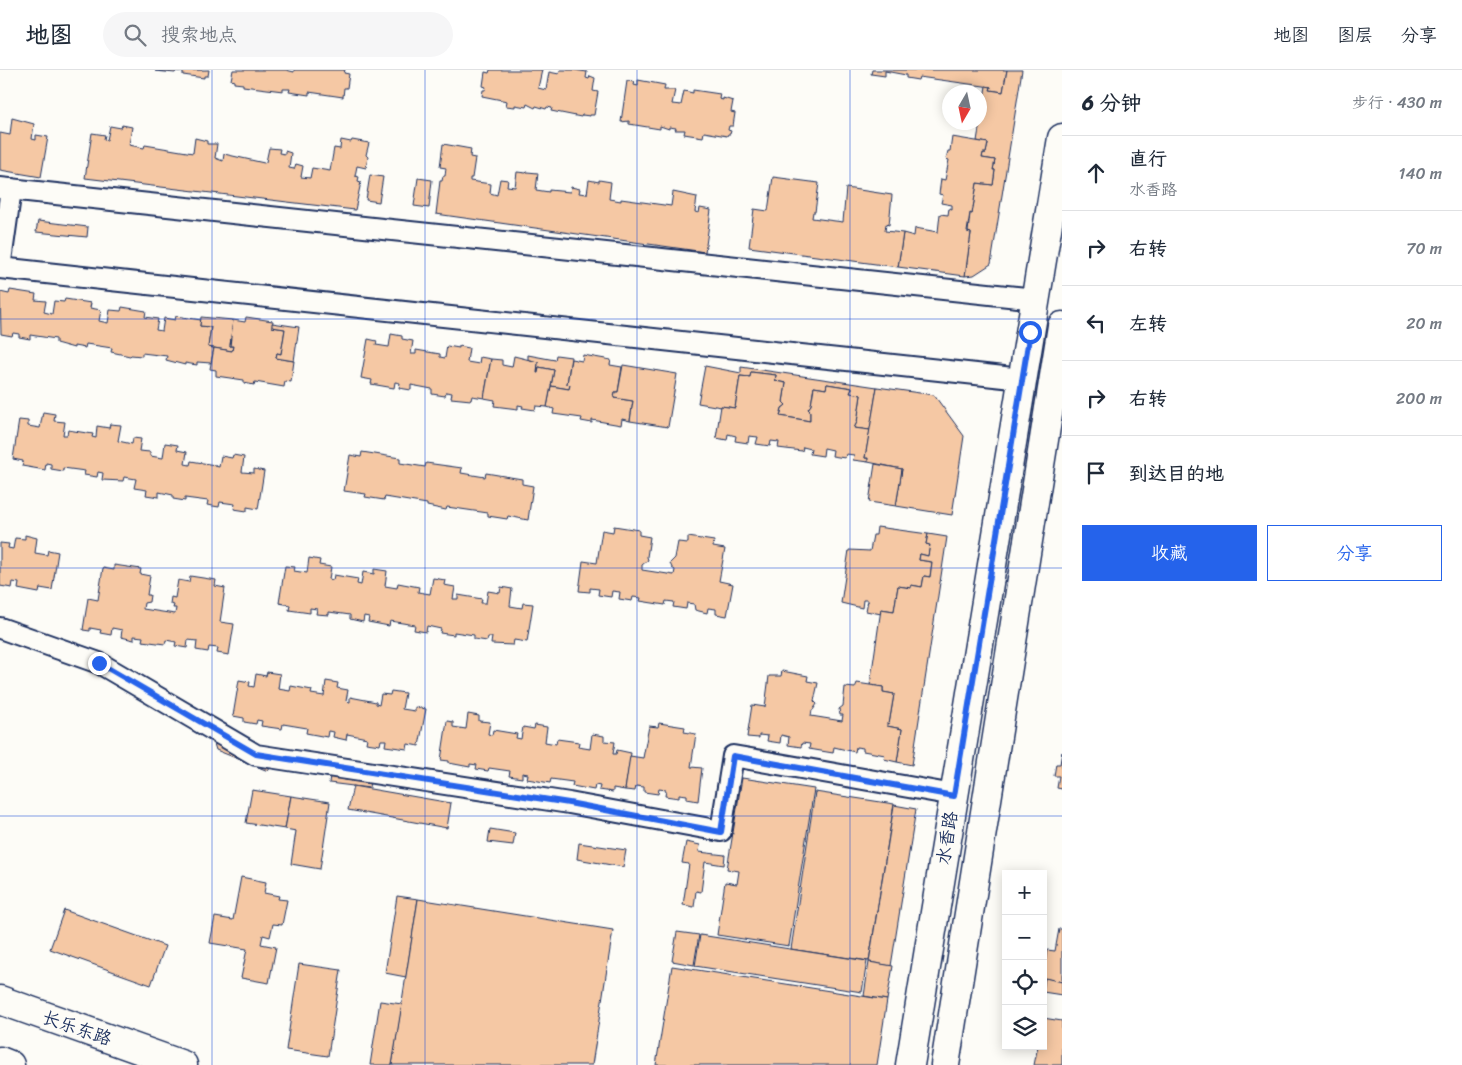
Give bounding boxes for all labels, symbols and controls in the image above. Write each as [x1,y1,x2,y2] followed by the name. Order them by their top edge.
[103,12,453,57] search box
[25,14,73,56] text: 地图
[161,18,237,51] text: 搜索地点
[1273,19,1309,51] text: 地图
[1337,19,1373,51] text: 图层
[1401,19,1437,51] text: 分享
[121,21,149,49] icon: search
[1082,84,1141,122] text: 6 分钟
[942,85,987,130] north arrow
[1352,88,1442,117] text: 步行 · 430 m
[1129,142,1167,175] text: 直行
[1082,159,1110,187] icon: ahead
[1399,159,1442,188] text: 140 m
[1129,175,1177,204] text: 水香路
[1129,232,1167,265] text: 右转
[1082,234,1110,262] icon: right
[1406,234,1442,263] text: 70 m
[1129,307,1167,340] text: 左转
[1082,309,1110,337] icon: left
[1406,309,1442,338] text: 20 m
[1019,321,1042,344] route start
[1129,382,1167,415] text: 右转
[1082,384,1110,412] icon: right
[1396,384,1442,413] text: 200 m
[1129,457,1224,490] text: 到达目的地
[1082,459,1110,487] icon: arrive
[1082,525,1257,581] button: 收藏
[1267,525,1442,581] button: 分享
[88,652,111,675] route end
[927,809,967,867] street label: 水香路
[1002,870,1047,1050] map controls
[1002,870,1047,915] button: +
[1002,915,1047,960] button: −
[1002,960,1047,1005] button: locate
[38,1001,116,1055] street label: 长乐东路
[1002,1005,1047,1050] button: layers

